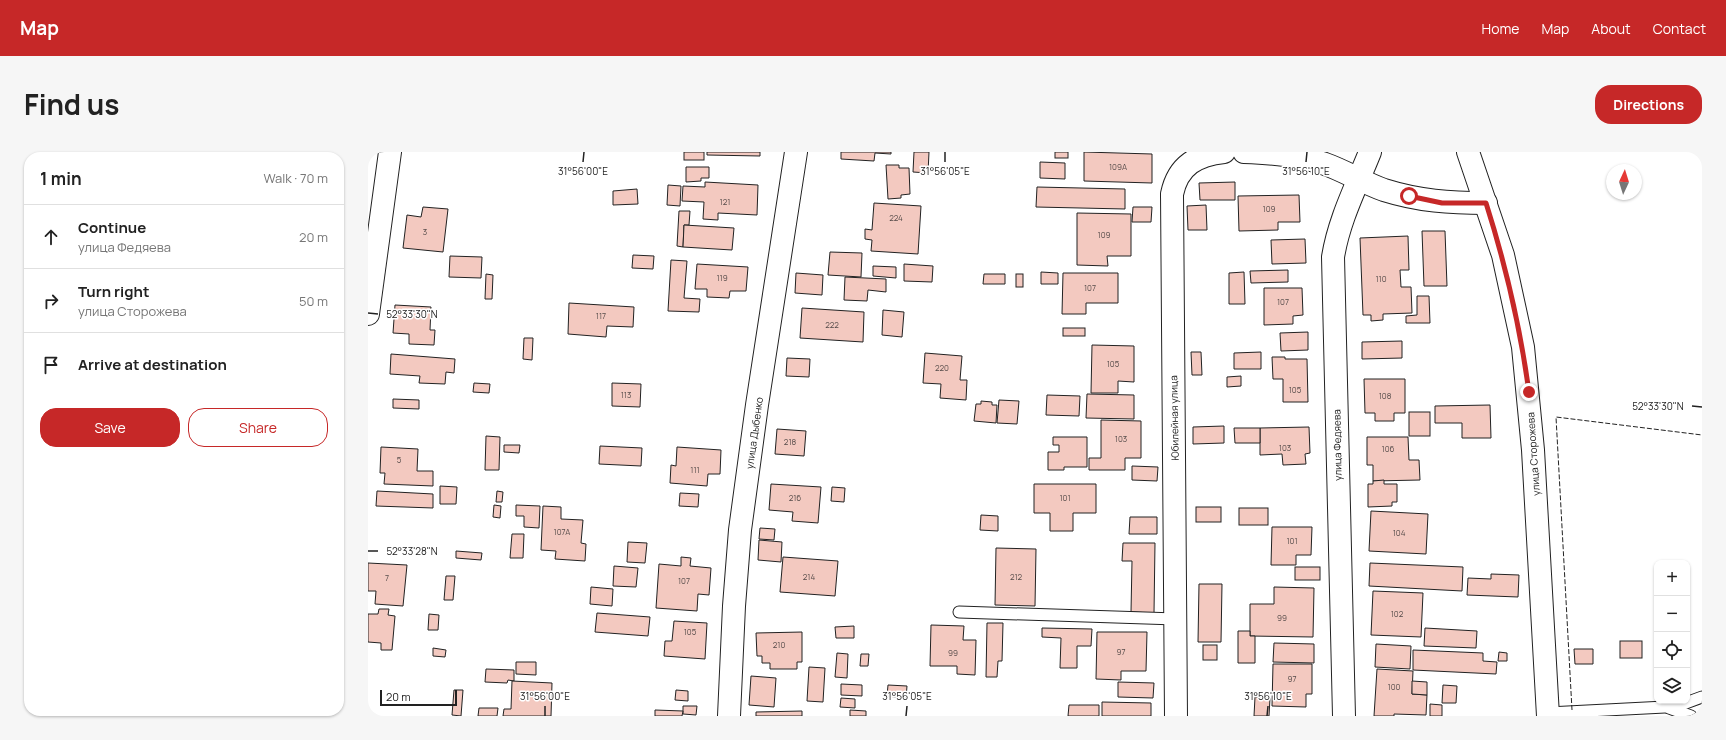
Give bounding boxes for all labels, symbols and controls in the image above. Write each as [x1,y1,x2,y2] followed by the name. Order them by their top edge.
[20,15,59,41] text: Map
[1482,19,1519,38] text: Home
[1541,19,1569,38] text: Map
[1591,19,1631,38] text: About
[1653,19,1706,38] text: Contact
[24,85,119,123] text: Find us
[1595,85,1702,124] button: Directions
[1109,161,1127,172] house number: 109А
[558,164,608,178] text: 31°56'00"E
[920,164,970,178] text: 31°56'05"E
[1282,164,1330,178] text: 31°56'10"E
[1606,164,1642,200] north arrow
[40,167,82,190] text: 1 min
[263,169,328,187] text: Walk · 70 m
[1400,187,1418,205] route start
[720,196,730,207] house number: 121
[1263,203,1276,214] house number: 109
[889,212,903,223] house number: 224
[78,217,146,238] text: Continue
[40,226,62,248] icon: ahead
[423,226,427,237] house number: 3
[299,228,328,246] text: 20 m
[1098,229,1111,240] house number: 109
[78,238,171,256] text: улица Федяева
[716,272,728,283] house number: 119
[1375,273,1387,284] house number: 110
[78,281,149,302] text: Turn right
[1084,282,1096,293] house number: 107
[40,290,62,312] icon: right
[299,292,328,310] text: 50 m
[1277,296,1289,307] house number: 107
[78,302,187,320] text: улица Сторожева
[386,307,438,321] text: 52°33'30"N
[596,310,606,321] house number: 117
[825,319,839,330] house number: 222
[40,354,62,376] icon: arrive
[78,354,227,375] text: Arrive at destination
[1107,358,1120,369] house number: 105
[935,362,949,373] house number: 220
[1166,375,1182,461] street label: Юбилейная улица
[1520,383,1538,401] route end
[1289,384,1302,395] house number: 105
[621,389,631,400] house number: 113
[1379,390,1392,401] house number: 108
[742,396,766,470] street label: улица Дыбенко
[1632,399,1684,413] text: 52°33'30"N
[40,408,180,447] button: Save
[188,408,328,447] button: Share
[1329,409,1345,481] street label: улица Федяева
[1523,412,1543,496] street label: улица Сторожева
[1115,433,1127,444] house number: 103
[784,436,797,447] house number: 218
[1279,442,1291,453] house number: 103
[1382,443,1395,454] house number: 106
[397,454,402,465] house number: 5
[690,464,700,475] house number: 111
[789,492,801,503] house number: 216
[1059,492,1071,503] house number: 101
[554,526,570,537] house number: 107А
[1393,527,1406,538] house number: 104
[1286,535,1298,546] house number: 101
[386,544,438,558] text: 52°33'28"N
[1654,560,1690,704] map controls
[1654,560,1690,596] button: +
[803,571,815,582] house number: 214
[1010,571,1023,582] house number: 212
[385,572,389,583] house number: 7
[678,575,690,586] house number: 107
[1654,596,1690,632] button: −
[1391,608,1404,619] house number: 102
[1277,612,1287,623] house number: 99
[684,626,697,637] house number: 105
[1654,632,1690,668] button: locate
[773,639,785,650] house number: 210
[1117,646,1125,657] house number: 97
[948,647,958,658] house number: 99
[1654,668,1690,704] button: layers
[1288,673,1296,684] house number: 97
[1388,681,1401,692] house number: 100
[380,688,457,707] scale bar
[386,689,411,704] text: 20 m
[520,689,570,703] text: 31°56'00"E
[882,689,932,703] text: 31°56'05"E
[1244,689,1292,703] text: 31°56'10"E

